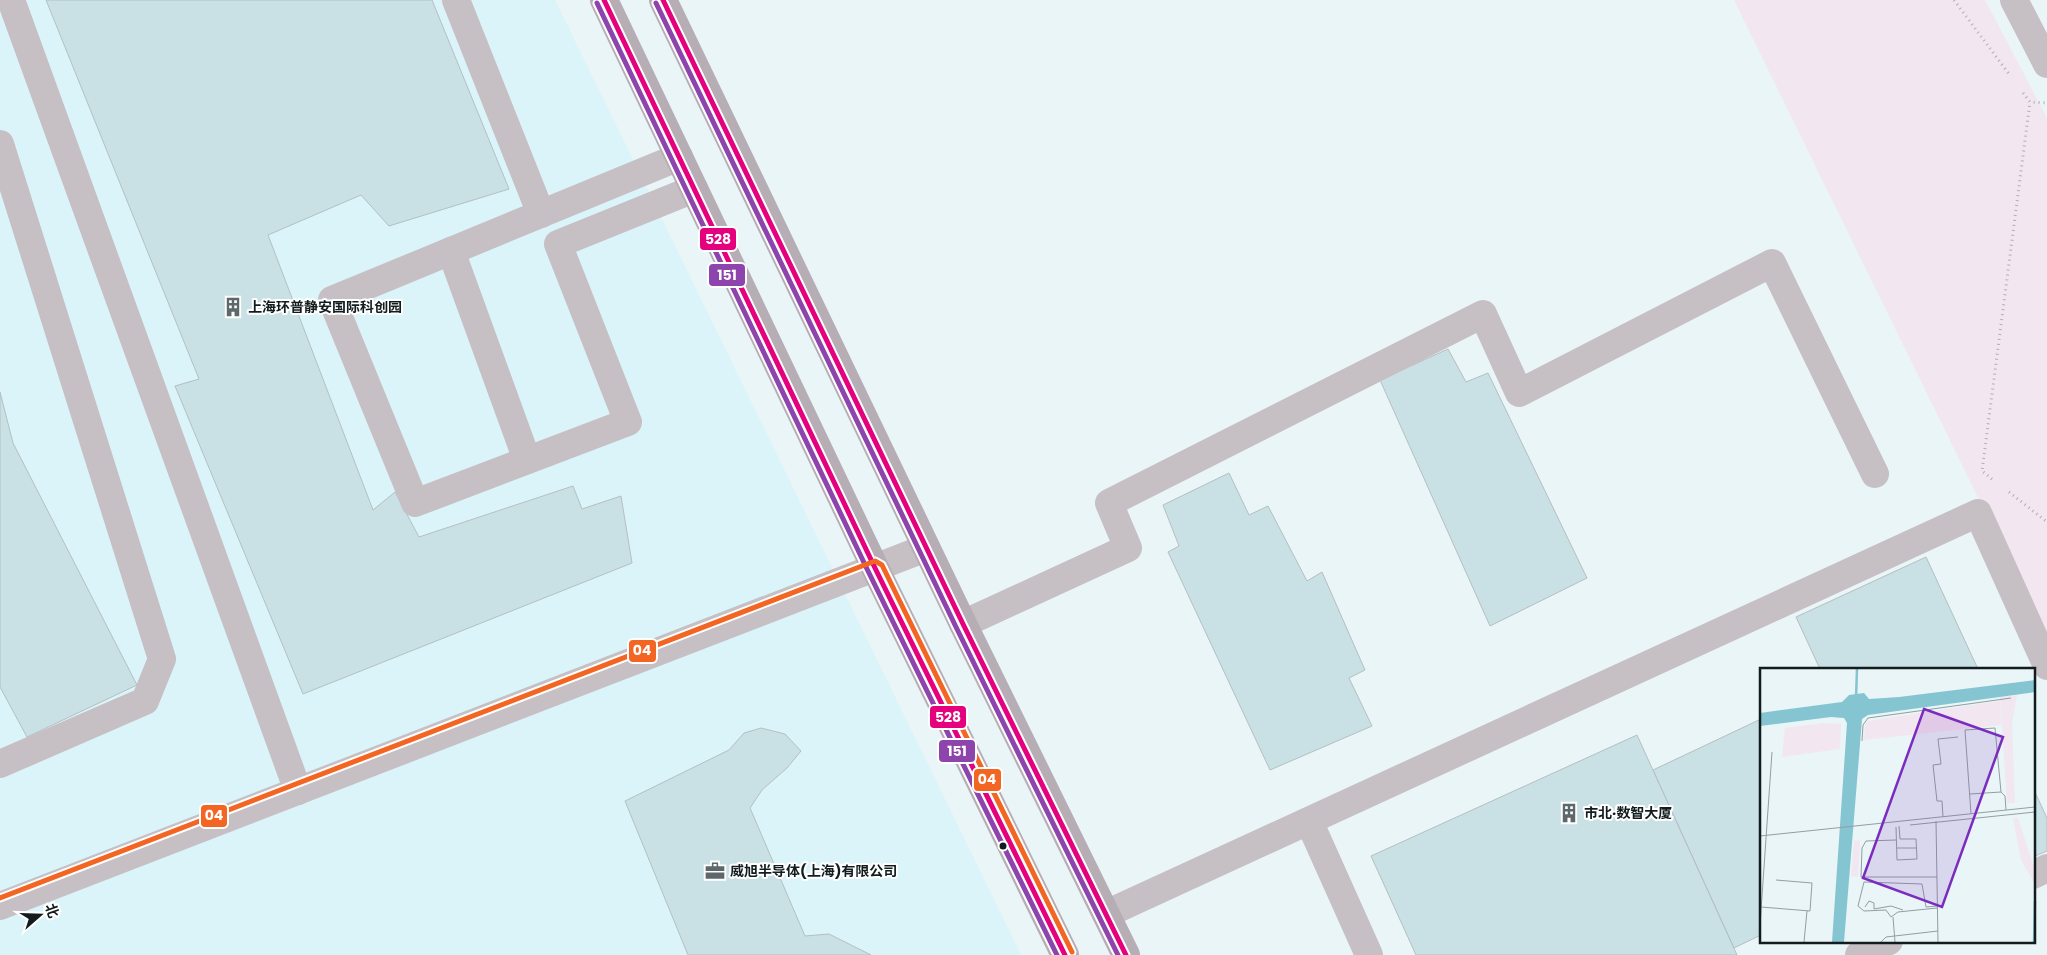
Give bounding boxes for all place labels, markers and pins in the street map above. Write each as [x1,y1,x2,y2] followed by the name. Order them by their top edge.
[222,296,244,318] building icon: 上海环普静安国际科创园
[248,297,402,317] place label: 上海环普静安国际科创园
[1558,802,1580,824] building icon: 市北·数智大厦
[1584,803,1672,823] place label: 市北·数智大厦
[998,841,1008,851] unlabelled marker
[704,860,726,882] office icon: 威旭半导体(上海)有限公司
[730,861,897,881] place label: 威旭半导体(上海)有限公司

